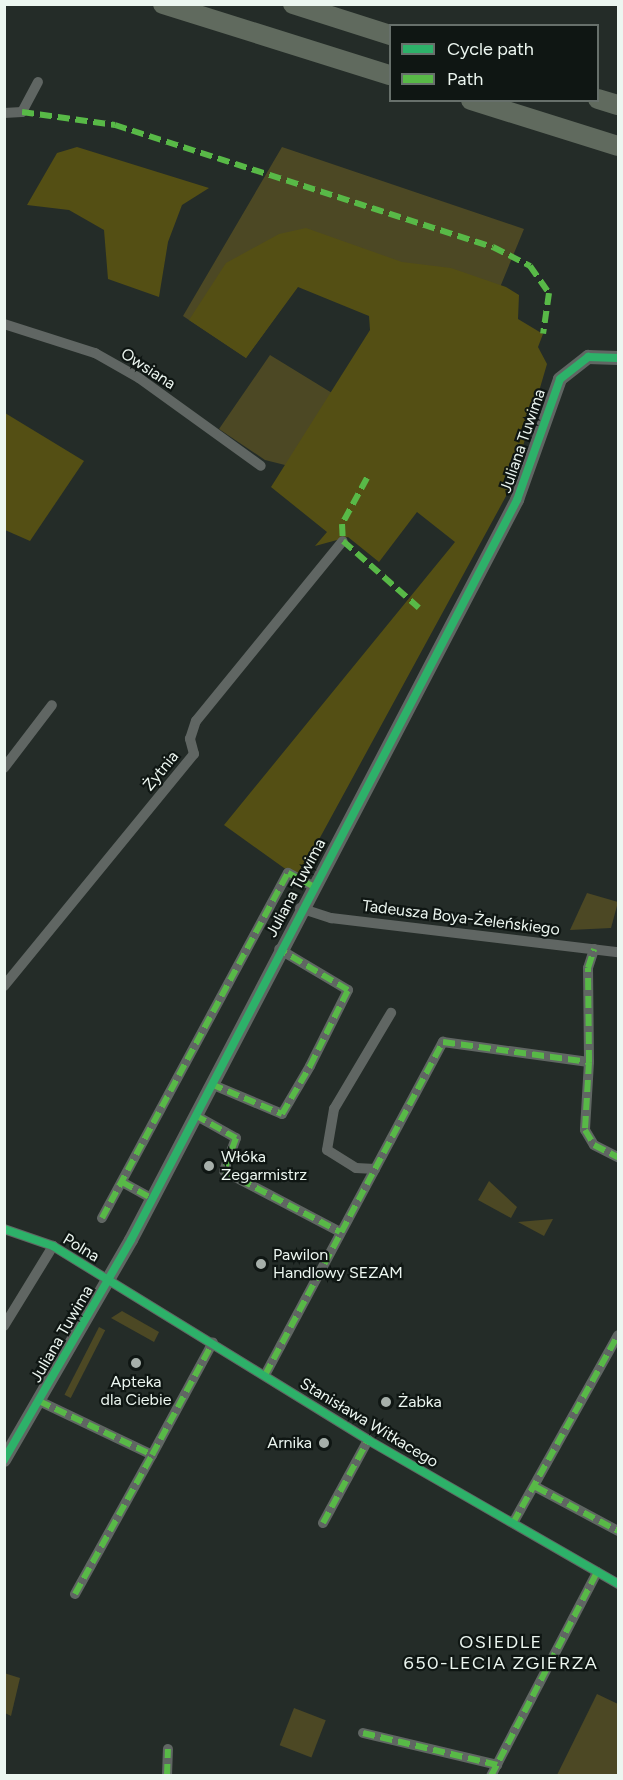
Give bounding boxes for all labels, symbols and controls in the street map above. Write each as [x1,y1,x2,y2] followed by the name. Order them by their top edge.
[389,24,599,102] legend
[447,38,534,60] text: Cycle path
[447,68,483,90] text: Path
[117,344,179,394] street label: Owsiana
[496,387,550,495] street label: Juliana Tuwima
[139,747,183,795] street label: Żytnia
[262,836,330,940] street label: Juliana Tuwima
[361,896,561,940] street label: Tadeusza Boya-Żeleńskiego
[221,1147,307,1185] place label: Włóka Zegarmistrz
[202,1159,216,1173] marker: Włóka Zegarmistrz
[59,1230,103,1266] street label: Polna
[273,1245,403,1283] place label: Pawilon Handlowy SEZAM
[254,1257,268,1271] marker: Pawilon Handlowy SEZAM
[27,1282,97,1386] street label: Juliana Tuwima
[129,1356,143,1370] marker: Apteka dla Ciebie
[101,1372,171,1410] place label: Apteka dla Ciebie
[296,1374,442,1472] street label: Stanisława Witkacego
[398,1392,442,1412] place label: Żabka
[379,1395,393,1409] marker: Żabka
[267,1433,312,1453] place label: Arnika
[317,1436,331,1450] marker: Arnika
[403,1632,599,1674] district label: OSIEDLE 650-LECIA ZGIERZA

